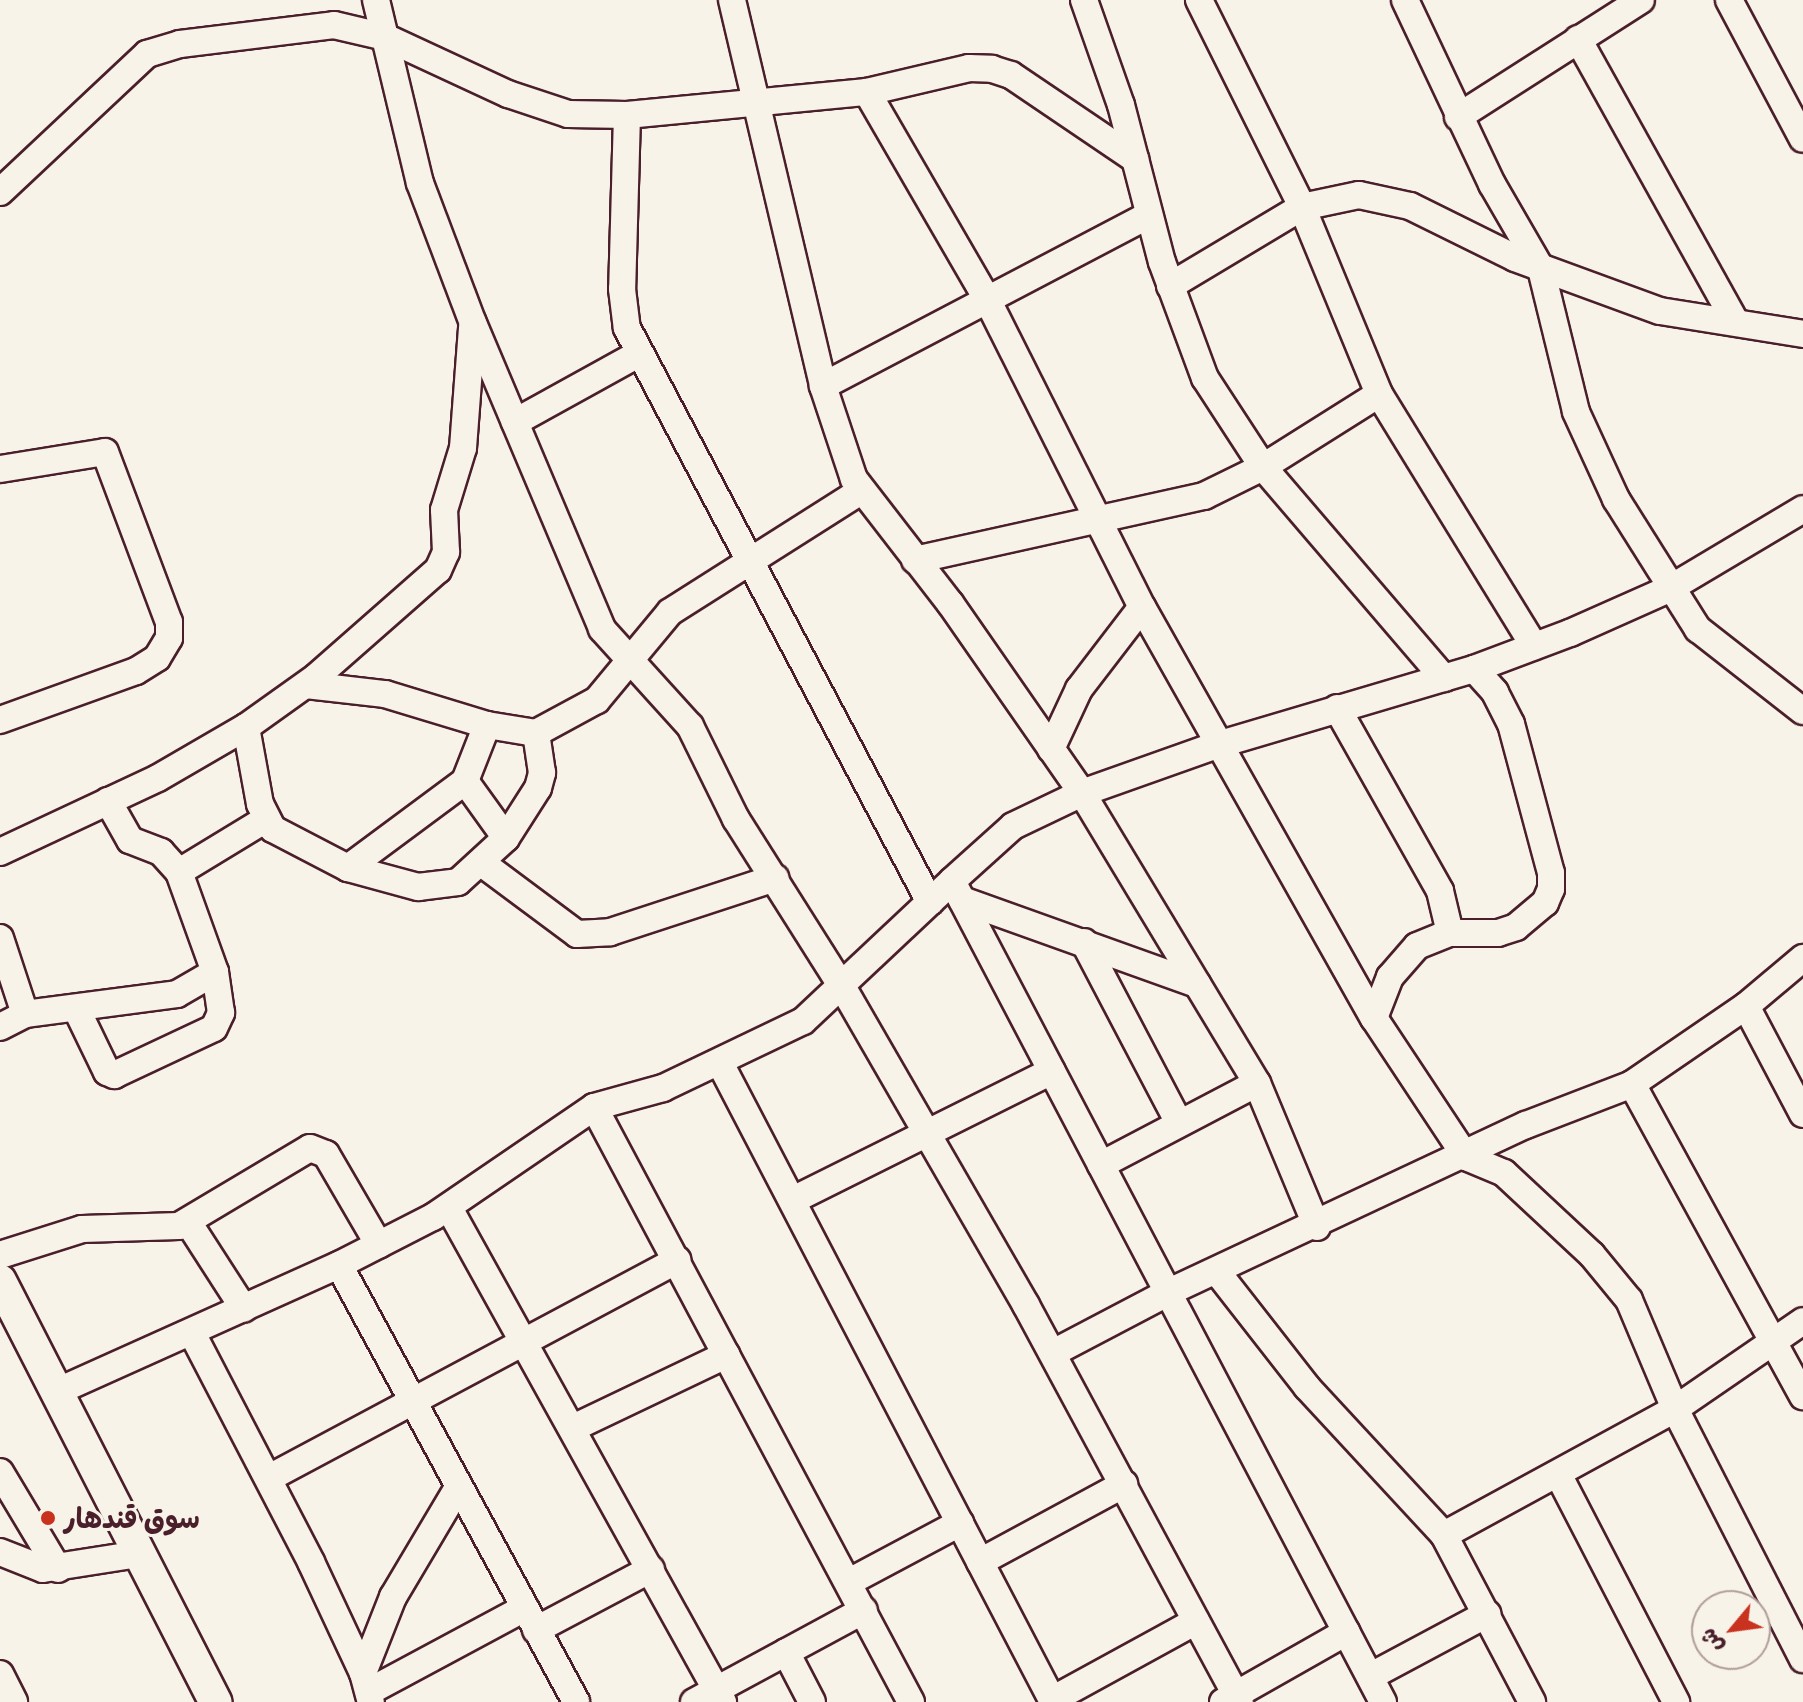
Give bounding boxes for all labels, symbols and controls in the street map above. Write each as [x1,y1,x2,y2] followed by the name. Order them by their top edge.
[64,1501,200,1535] place label: سوق قندهار
[39,1509,57,1527] marker: سوق قندهار
[1691,1590,1771,1670] north arrow
[1694,1624,1729,1658] text: ش

